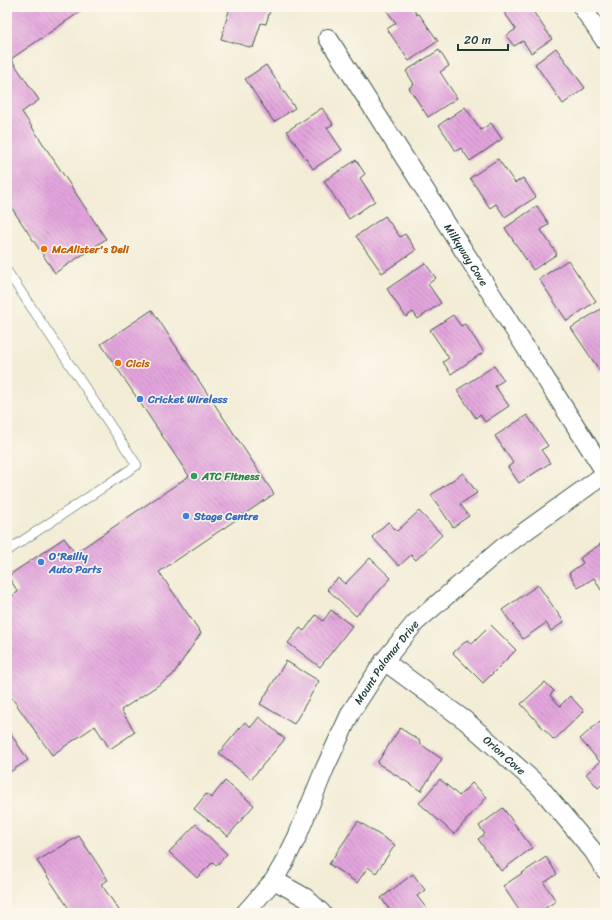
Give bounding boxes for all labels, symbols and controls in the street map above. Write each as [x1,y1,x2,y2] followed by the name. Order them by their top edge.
[458,26,508,52] scale bar
[464,29,491,51] text: 20 m
[439,219,494,290] street label: Milkyway Cove
[51,240,130,259] place label: McAlister's Deli
[39,244,49,254] marker: McAlister's Deli
[125,354,150,373] place label: Cicis
[113,358,123,368] marker: Cicis
[147,390,229,409] place label: Cricket Wireless
[135,394,145,404] marker: Cricket Wireless
[201,467,260,486] place label: ATC Fitness
[189,471,199,481] marker: ATC Fitness
[193,507,259,526] place label: Stage Centre
[181,511,191,521] marker: Stage Centre
[48,547,103,579] place label: O'Reilly Auto Parts
[36,557,46,567] marker: O'Reilly Auto Parts
[349,615,424,708] street label: Mount Palomar Drive
[479,731,530,780] street label: Orion Cove

